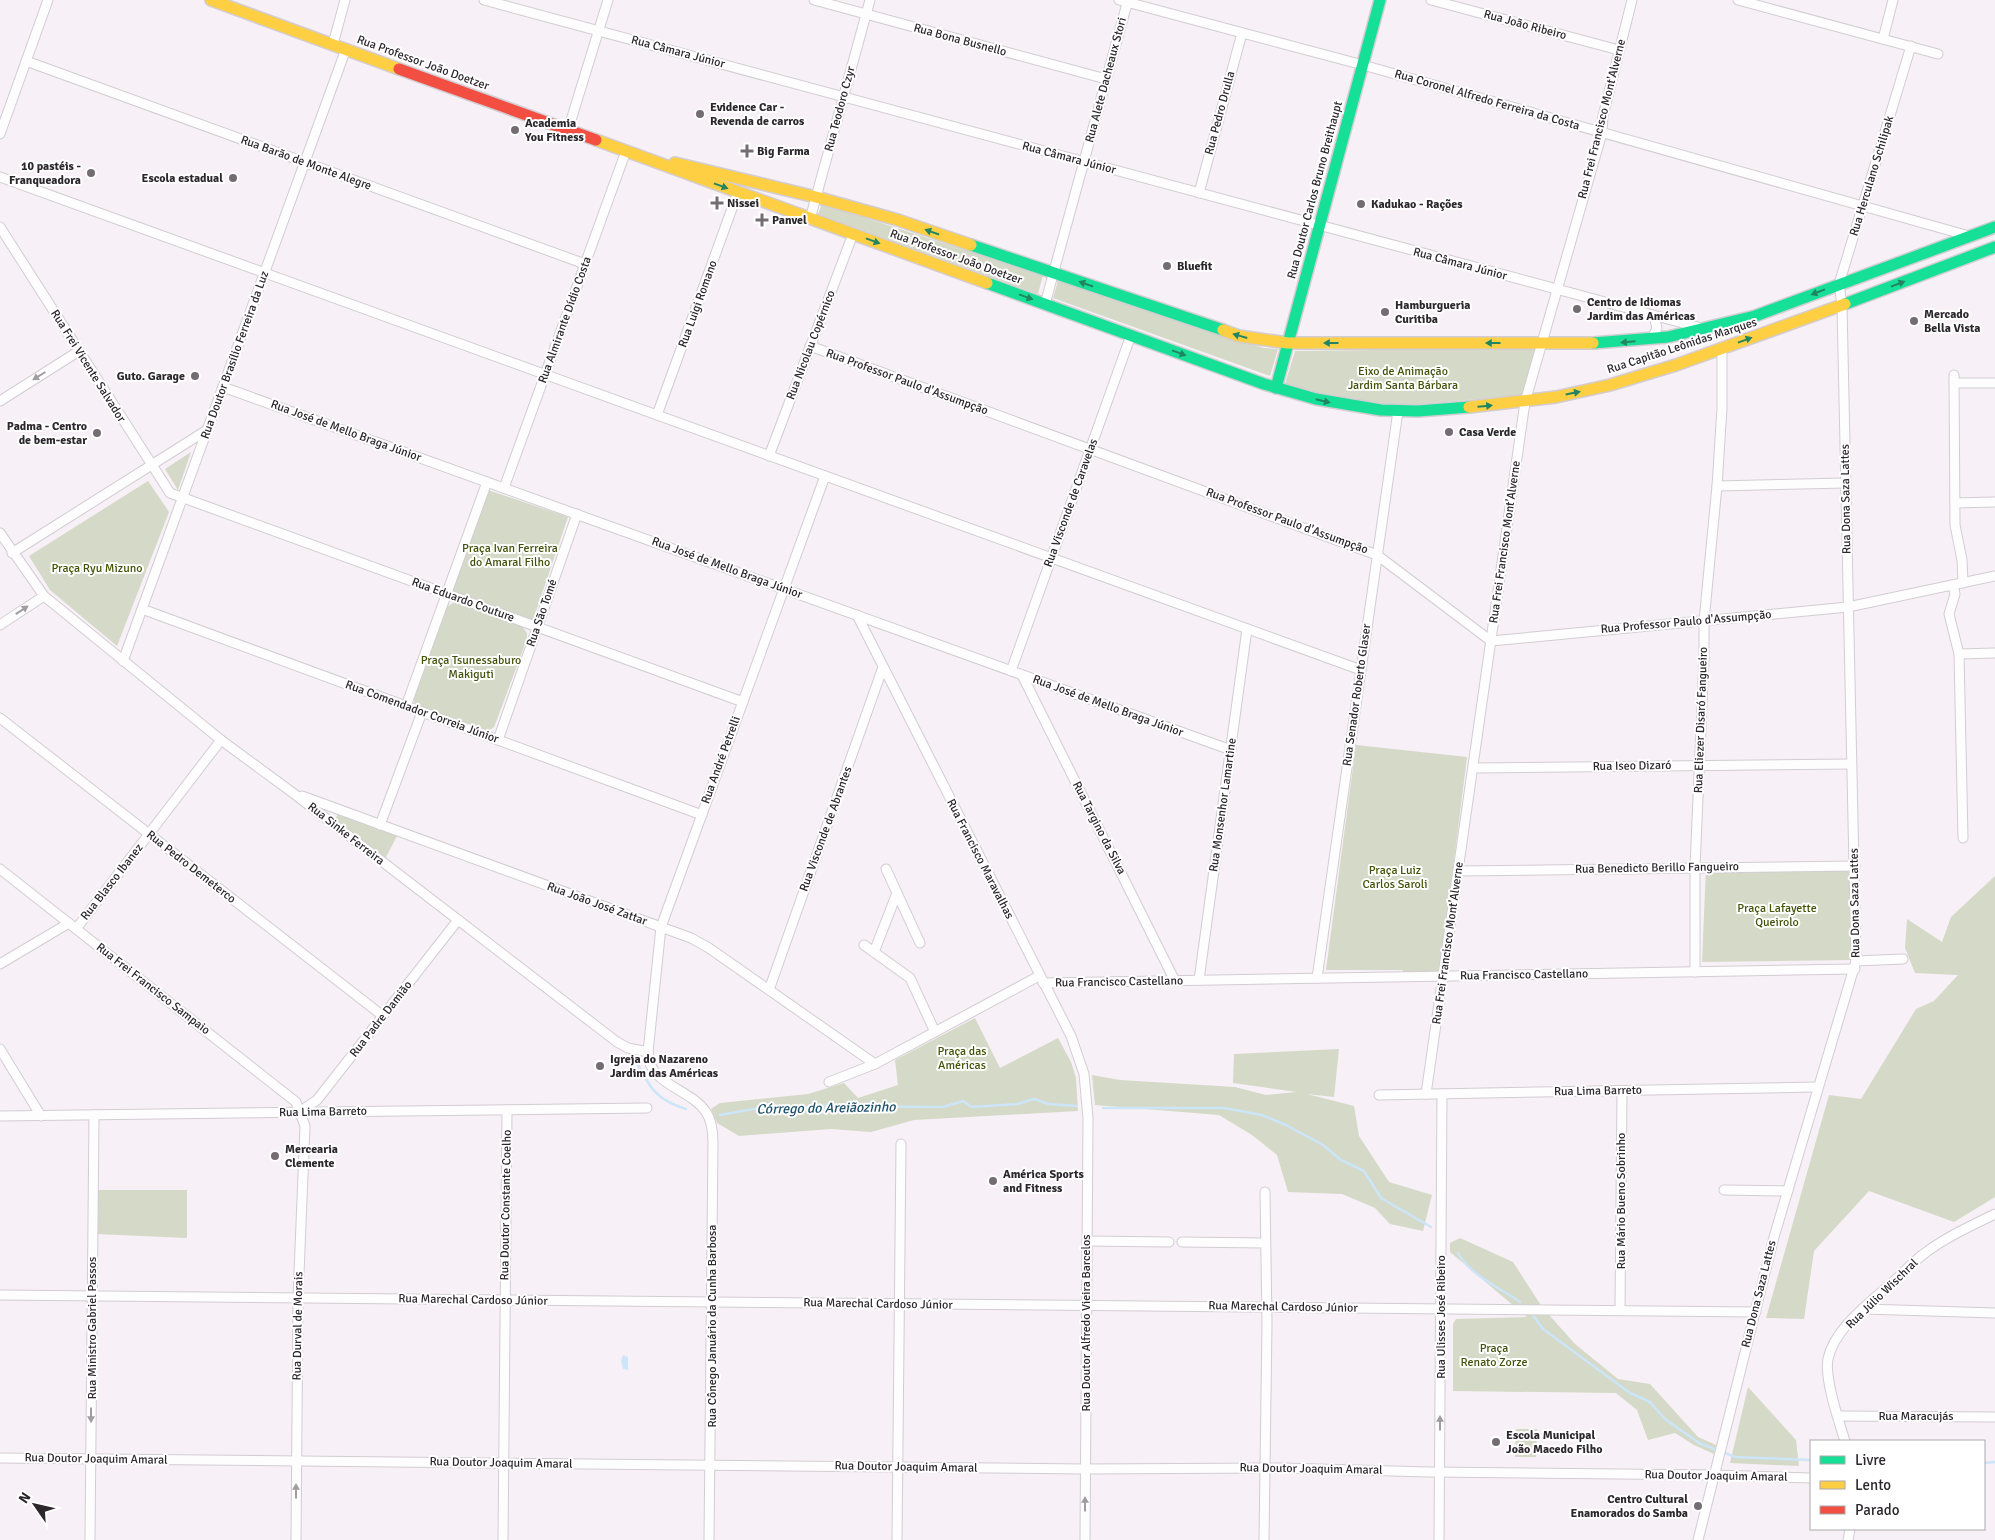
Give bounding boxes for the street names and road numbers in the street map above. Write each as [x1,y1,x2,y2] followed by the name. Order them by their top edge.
[1482,7,1568,43] street label: Rua João Ribeiro
[1082,16,1130,144] street label: Rua Alete Dacheaux Stori
[912,20,1008,60] street label: Rua Bona Busnello
[355,32,492,94] street label: Rua Professor João Doetzer
[629,32,727,72] street label: Rua Câmara Júnior
[1575,38,1629,200] street label: Rua Frei Francisco Mont'Alverne
[821,64,859,153] street label: Rua Teodoro Czyr
[1393,66,1581,134] street label: Rua Coronel Alfredo Ferreira da Costa
[1202,70,1238,156] street label: Rua Pedro Drulla
[1284,100,1346,280] street label: Rua Doutor Carlos Bruno Breithaupt
[1847,114,1897,238] street label: Rua Herculano Schilipak
[239,132,373,194] street label: Rua Barão de Monte Alegre
[1020,138,1118,178] street label: Rua Câmara Júnior
[888,226,1025,288] street label: Rua Professor João Doetzer
[1411,244,1509,284] street label: Rua Câmara Júnior
[535,255,595,385] street label: Rua Almirante Dídio Costa
[675,258,721,350] street label: Rua Luigi Romano
[198,269,272,441] street label: Rua Doutor Brasílio Ferreira da Luz
[783,288,839,402] street label: Rua Nicolau Copérnico
[47,307,129,426] street label: Rua Frei Vicente Salvador
[1605,315,1759,377] street label: Rua Capitão Leônidas Marques
[824,346,990,418] street label: Rua Professor Paulo d'Assumpção
[269,397,424,465] street label: Rua José de Mello Braga Júnior
[1041,437,1101,569] street label: Rua Visconde de Caravelas
[1838,444,1854,554] street label: Rua Dona Saza Lattes
[1486,460,1524,624] street label: Rua Frei Francisco Mont'Alverne
[1204,485,1370,557] street label: Rua Professor Paulo d'Assumpção
[650,534,805,602] street label: Rua José de Mello Braga Júnior
[410,574,516,626] street label: Rua Eduardo Couture
[523,577,561,649] street label: Rua São Tomé
[1600,607,1772,637] street label: Rua Professor Paulo d'Assumpção
[1340,622,1374,767] street label: Rua Senador Roberto Glaser
[1691,647,1711,793] street label: Rua Eliezer Disaró Fangueiro
[1031,672,1186,740] street label: Rua José de Mello Braga Júnior
[343,677,501,747] street label: Rua Comendador Correia Júnior
[698,714,744,806] street label: Rua André Petrelli
[1206,737,1240,873] street label: Rua Monsenhor Lamartine
[1592,758,1672,774] street label: Rua Iseo Dizaró
[796,764,856,894] street label: Rua Visconde de Abrantes
[1069,779,1129,877] street label: Rua Targino da Silva
[943,796,1017,922] street label: Rua Francisco Maravalhas
[305,799,387,869] street label: Rua Sinke Ferreira
[143,827,239,907] street label: Rua Pedro Demeterco
[78,841,146,923] street label: Rua Blasco Ibanez
[1847,848,1863,958] street label: Rua Dona Saza Lattes
[1575,859,1739,877] street label: Rua Benedicto Berillo Fangueiro
[1429,861,1467,1025] street label: Rua Frei Francisco Mont'Alverne
[545,879,650,929] street label: Rua João José Zattar
[93,940,213,1038] street label: Rua Frei Francisco Sampaio
[1460,966,1588,984] street label: Rua Francisco Castellano
[1055,973,1183,991] street label: Rua Francisco Castellano
[347,978,415,1060] street label: Rua Padre Damião
[1554,1083,1642,1099] street label: Rua Lima Barreto
[279,1104,367,1120] street label: Rua Lima Barreto
[497,1130,515,1280] street label: Rua Doutor Constante Coelho
[1614,1133,1629,1269] street label: Rua Mário Bueno Sobrinho
[705,1225,720,1427] street label: Rua Cônego Januário da Cunha Barbosa
[1079,1234,1094,1412] street label: Rua Doutor Alfredo Vieira Barcelos
[1738,1239,1780,1349] street label: Rua Dona Saza Lattes
[1434,1255,1449,1379] street label: Rua Ulisses José Ribeiro
[1843,1255,1922,1332] street label: Rua Júlio Wischral
[85,1257,100,1399] street label: Rua Ministro Gabriel Passos
[290,1271,306,1381] street label: Rua Durval de Morais
[398,1291,548,1309] street label: Rua Marechal Cardoso Júnior
[803,1295,953,1313] street label: Rua Marechal Cardoso Júnior
[1208,1298,1358,1316] street label: Rua Marechal Cardoso Júnior
[1878,1409,1954,1424] street label: Rua Maracujás
[24,1450,168,1468] street label: Rua Doutor Joaquim Amaral
[429,1454,573,1472] street label: Rua Doutor Joaquim Amaral
[834,1458,978,1476] street label: Rua Doutor Joaquim Amaral
[1239,1460,1383,1478] street label: Rua Doutor Joaquim Amaral
[1644,1467,1788,1485] street label: Rua Doutor Joaquim Amaral

